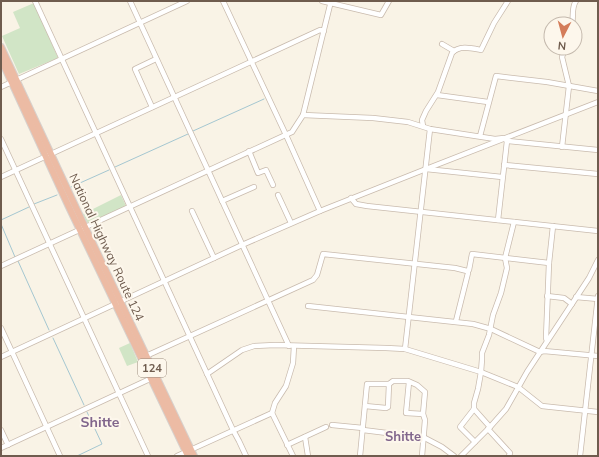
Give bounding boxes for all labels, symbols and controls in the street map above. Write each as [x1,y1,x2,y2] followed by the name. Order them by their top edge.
[543,16,583,56] north arrow
[557,39,567,53] text: N
[66,171,148,323] street label: National Highway Route 124
[138,359,166,377] road number: 124
[81,413,120,431] district label: Shitte
[385,428,421,444] district label: Shitte

